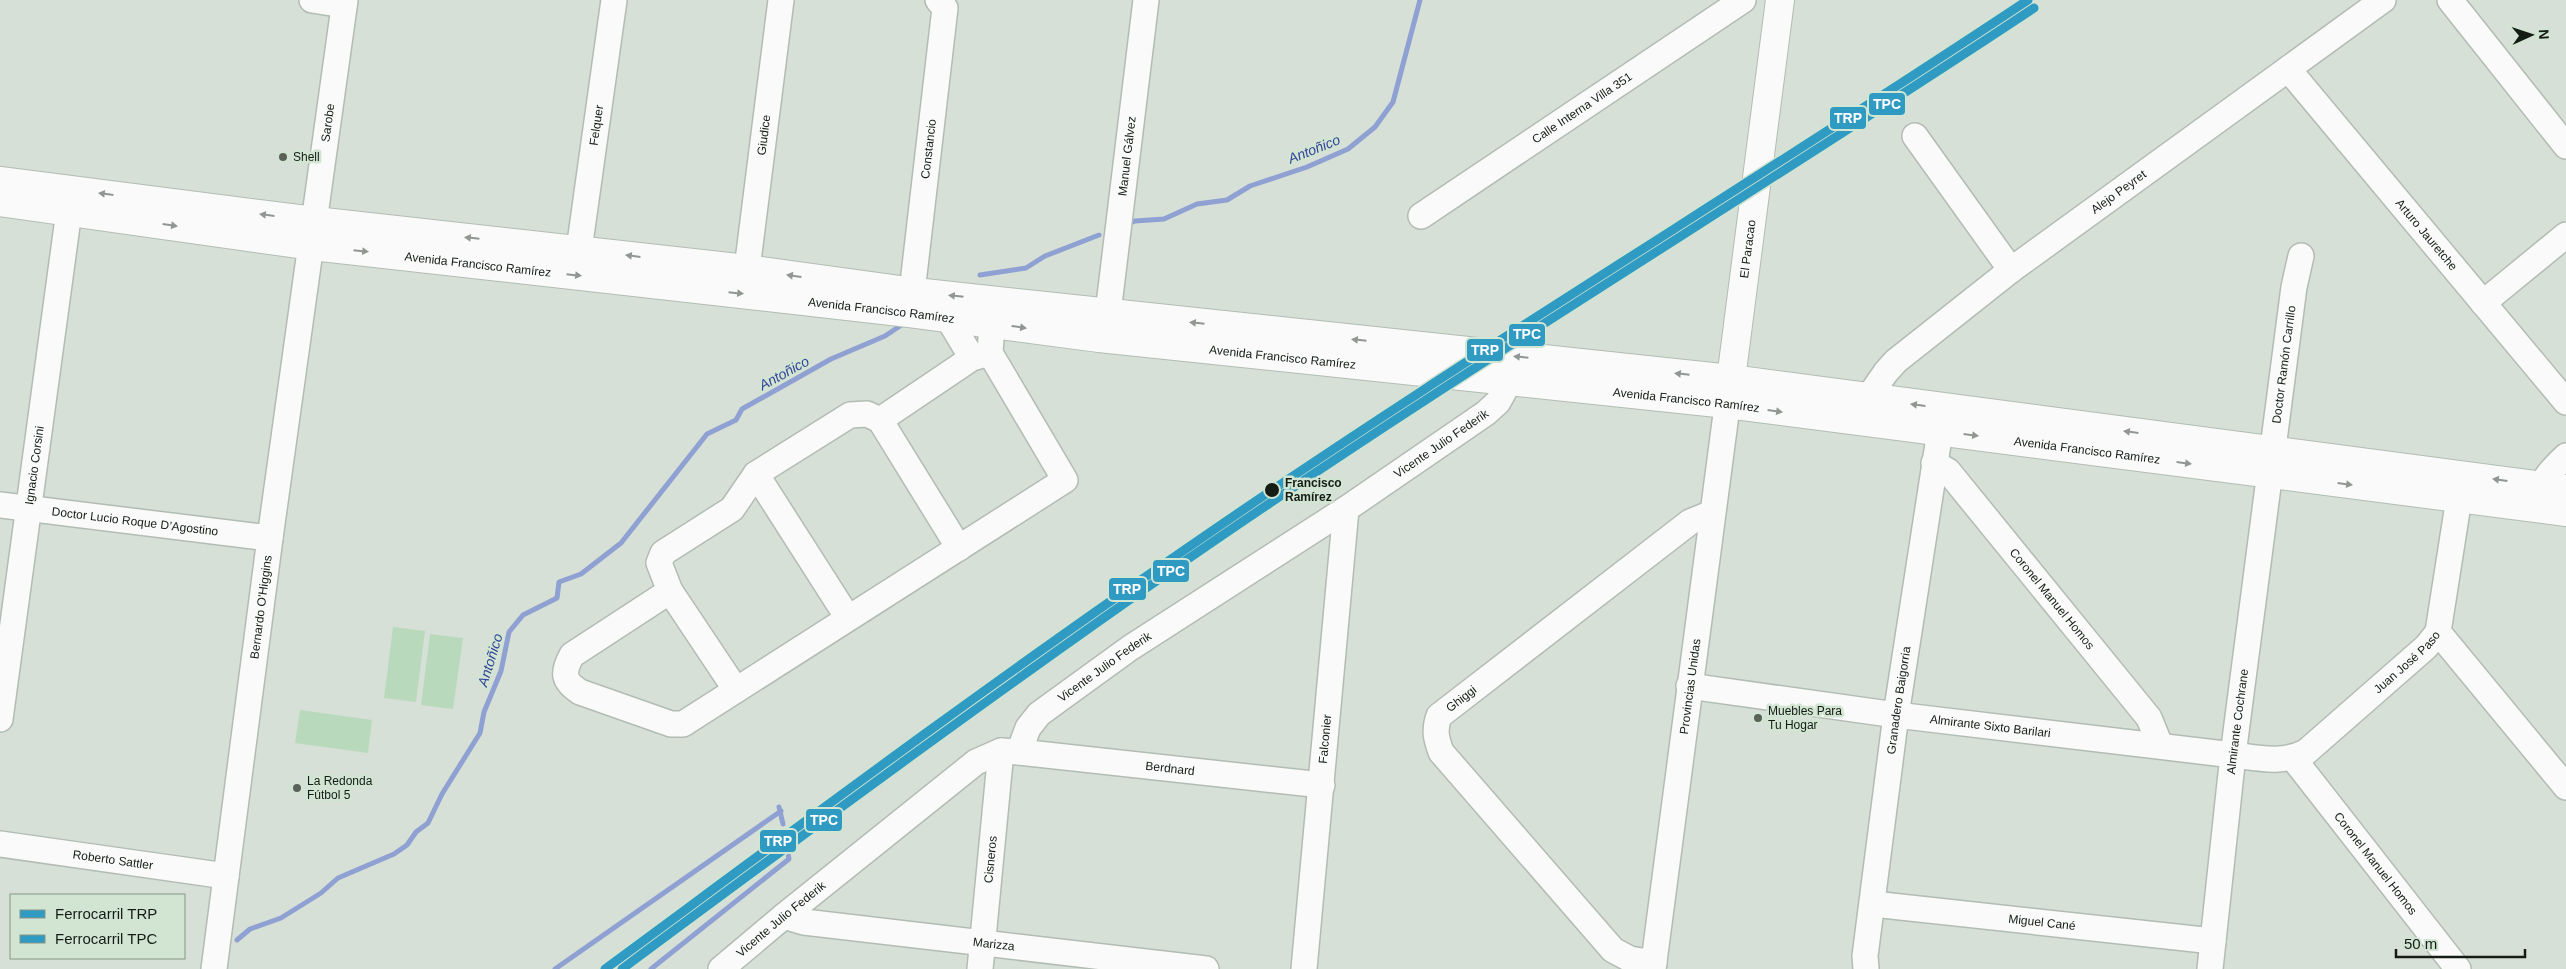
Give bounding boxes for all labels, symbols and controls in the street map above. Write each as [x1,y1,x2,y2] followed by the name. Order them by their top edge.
[2506,10,2556,60] north arrow
[2536,29,2552,40] text: N
[1529,69,1635,146] street label: Calle Interna Villa 351
[1868,92,1906,116] line badge: TPC
[1873,96,1901,112] text: TPC
[318,102,338,143] street label: Sarobe
[587,104,606,146] street label: Felquer
[1829,106,1867,130] line badge: TRP
[1834,110,1862,126] text: TRP
[754,114,773,156] street label: Giudice
[1115,116,1139,197] street label: Manuel Gálvez
[918,118,939,180] street label: Constancio
[1285,131,1342,167] water label: Antoñico
[293,150,320,164] place label: Shell
[277,151,289,163] marker: Shell
[2088,167,2149,217] street label: Alejo Peyret
[97,190,113,198] one-way arrow
[2393,196,2460,274] street label: Arturo Jauretche
[258,211,274,219] one-way arrow
[1737,219,1759,279] street label: El Paracao
[162,222,178,230] one-way arrow
[463,234,479,242] one-way arrow
[353,247,369,255] one-way arrow
[404,249,552,280] street label: Avenida Francisco Ramírez
[625,252,641,260] one-way arrow
[567,271,583,279] one-way arrow
[786,272,802,280] one-way arrow
[728,289,744,297] one-way arrow
[947,292,963,300] one-way arrow
[807,295,955,326] street label: Avenida Francisco Ramírez
[2269,304,2299,424] street label: Doctor Ramón Carrillo
[1189,319,1205,327] one-way arrow
[1011,323,1027,331] one-way arrow
[1508,323,1546,347] line badge: TPC
[1513,326,1541,342] text: TPC
[1351,336,1367,344] one-way arrow
[1466,338,1504,362] line badge: TRP
[1471,342,1499,358] text: TRP
[1209,343,1357,372] street label: Avenida Francisco Ramírez
[755,353,812,394] water label: Antoñico
[1512,353,1528,361] one-way arrow
[1674,370,1690,378] one-way arrow
[1612,385,1760,415] street label: Avenida Francisco Ramírez
[1909,401,1925,409] one-way arrow
[1391,406,1492,481] street label: Vicente Julio Federik
[1767,407,1783,415] one-way arrow
[22,425,47,506] street label: Ignacio Corsini
[2123,428,2139,436] one-way arrow
[1963,432,1979,440] one-way arrow
[2013,434,2161,467] street label: Avenida Francisco Ramírez
[2177,459,2193,467] one-way arrow
[1285,476,1342,504] place label: Francisco Ramírez
[2492,476,2508,484] one-way arrow
[2338,480,2354,488] one-way arrow
[1263,481,1281,499] marker: Francisco Ramírez
[51,504,219,539] street label: Doctor Lucio Roque D’Agostino
[2007,546,2097,652] street label: Coronel Manuel Homos
[247,554,275,660] street label: Bernardo O'Higgins
[1152,559,1190,583] line badge: TPC
[1157,563,1185,579] text: TPC
[1108,577,1147,601] line badge: TRP
[1113,581,1141,597] text: TRP
[2371,628,2443,696] street label: Juan José Paso
[1055,629,1155,705] street label: Vicente Julio Federik
[474,631,506,689] water label: Antoñico
[1677,638,1703,735] street label: Provincias Unidas
[1884,645,1914,755] street label: Granadero Baigorria
[2224,668,2251,775] street label: Almirante Cochrane
[1443,683,1479,715] street label: Ghiggi
[1768,704,1842,732] place label: Muebles Para Tu Hogar
[1752,712,1764,724] marker: Muebles Para Tu Hogar
[1929,712,2052,740] street label: Almirante Sixto Barilari
[1316,714,1334,764] street label: Falconier
[1145,759,1195,778] street label: Berdnard
[307,774,373,802] place label: La Redonda Fútbol 5
[291,782,303,794] marker: La Redonda Fútbol 5
[805,808,843,832] line badge: TPC
[2331,810,2420,918] street label: Coronel Manuel Homos
[810,812,838,828] text: TPC
[759,829,797,853] line badge: TRP
[764,833,792,849] text: TRP
[981,835,1000,884] street label: Cisneros
[72,847,154,873] street label: Roberto Sattler
[734,878,829,960] street label: Vicente Julio Federik
[10,894,185,959] legend
[55,905,157,922] text: Ferrocarril TRP
[2008,912,2077,933] street label: Miguel Cané
[2396,926,2525,958] scale bar
[55,930,157,947] text: Ferrocarril TPC
[972,935,1016,954] street label: Marizza
[2404,935,2437,952] text: 50 m

